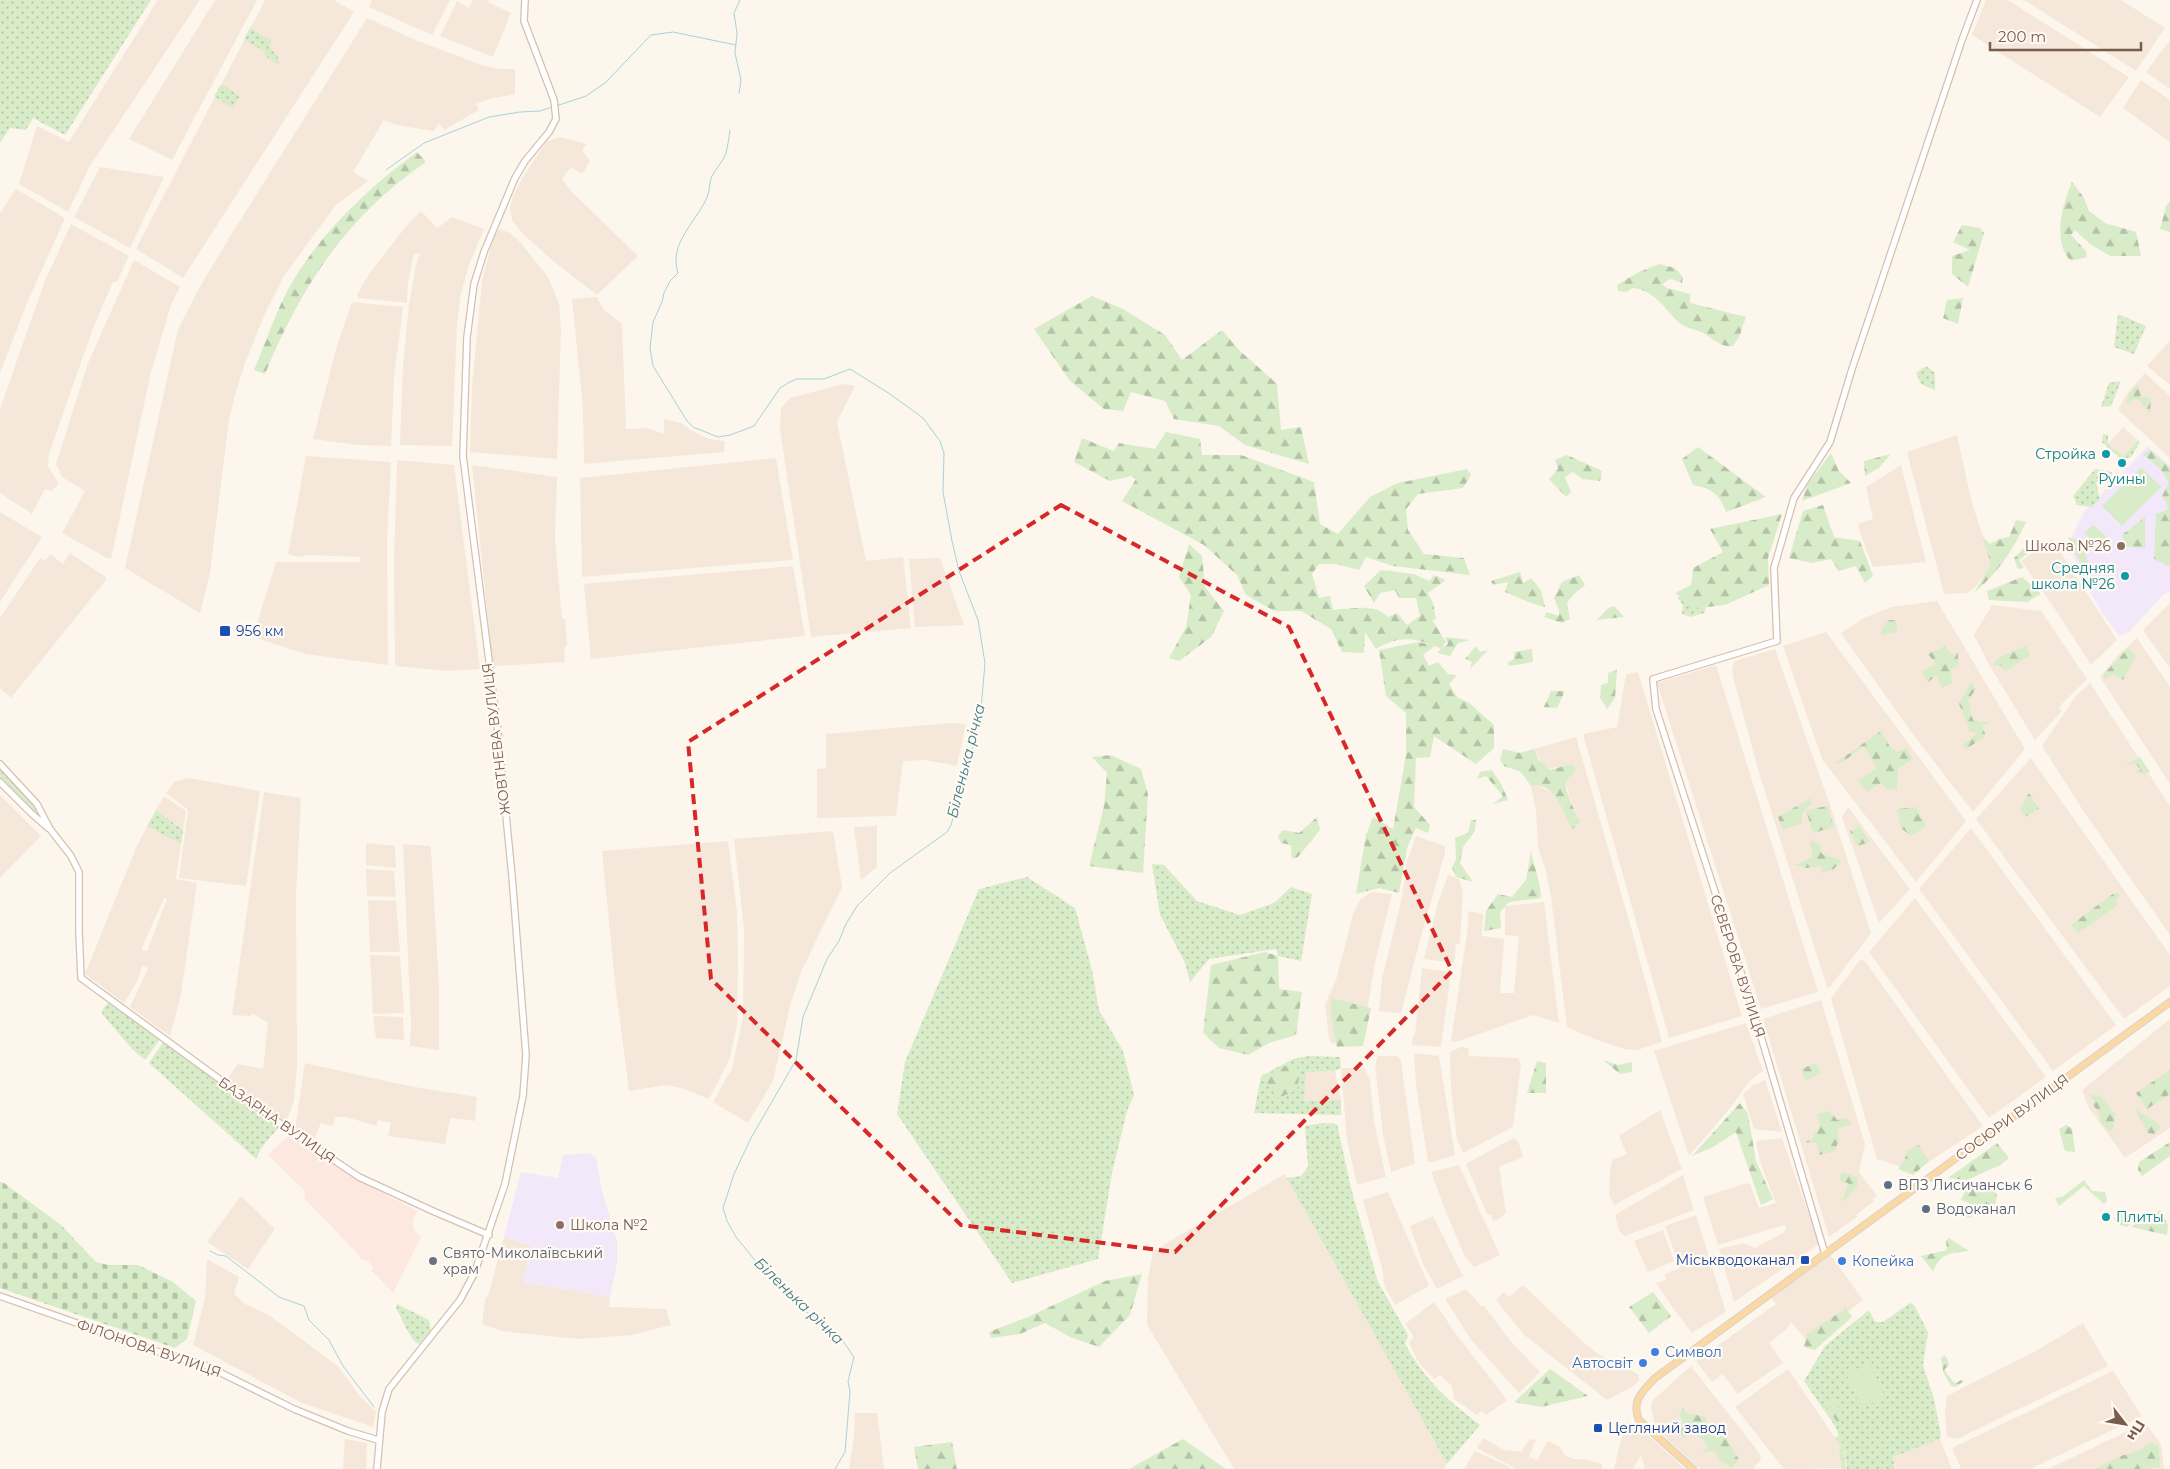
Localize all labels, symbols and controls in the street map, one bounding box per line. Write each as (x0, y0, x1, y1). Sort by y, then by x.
scale bar (1990, 20, 2141, 52)
text: 200 m (1998, 27, 2046, 46)
place label: Стройка (2035, 445, 2096, 463)
marker: Стройка (2100, 448, 2112, 460)
marker: Руины (2116, 457, 2128, 469)
place label: Руины (2098, 470, 2146, 488)
place label: Школа №26 (2025, 537, 2111, 555)
marker: Школа №26 (2115, 540, 2127, 552)
place label: Средняя школа №26 (2031, 559, 2115, 593)
marker: Средняя школа №26 (2119, 570, 2131, 582)
place label: 956 км (236, 622, 284, 640)
marker: 956 км (218, 624, 232, 638)
street label: ЖОВТНЕВА ВУЛИЦЯ (478, 662, 514, 816)
water label: Біленька річка (942, 702, 989, 820)
street label: СЄВЕРОВА ВУЛИЦЯ (1706, 892, 1770, 1040)
street label: СОСЮРИ ВУЛИЦЯ (1952, 1070, 2072, 1164)
street label: БАЗАРНА ВУЛИЦЯ (215, 1073, 339, 1167)
place label: ВПЗ Лисичанськ 6 (1898, 1176, 2033, 1194)
marker: ВПЗ Лисичанськ 6 (1882, 1179, 1894, 1191)
place label: Водоканал (1936, 1200, 2016, 1218)
marker: Водоканал (1920, 1203, 1932, 1215)
place label: Плиты (2116, 1208, 2164, 1226)
marker: Плиты (2100, 1211, 2112, 1223)
place label: Школа №2 (570, 1216, 648, 1234)
marker: Школа №2 (554, 1219, 566, 1231)
place label: Свято-Миколаївський храм (443, 1244, 603, 1278)
place label: Міськводоканал (1676, 1251, 1795, 1269)
place label: Копейка (1852, 1252, 1914, 1270)
water label: Біленька річка (751, 1253, 848, 1348)
marker: Міськводоканал (1799, 1254, 1811, 1266)
marker: Свято-Миколаївський храм (427, 1255, 439, 1267)
marker: Копейка (1836, 1255, 1848, 1267)
street label: ФІЛОНОВА ВУЛИЦЯ (74, 1315, 224, 1381)
place label: Символ (1665, 1343, 1722, 1361)
marker: Символ (1649, 1346, 1661, 1358)
place label: Автосвіт (1572, 1354, 1633, 1372)
marker: Автосвіт (1637, 1357, 1649, 1369)
north arrow (2100, 1399, 2150, 1449)
text: Пн (2123, 1417, 2149, 1444)
place label: Цегляний завод (1608, 1419, 1726, 1437)
marker: Цегляний завод (1592, 1422, 1604, 1434)

